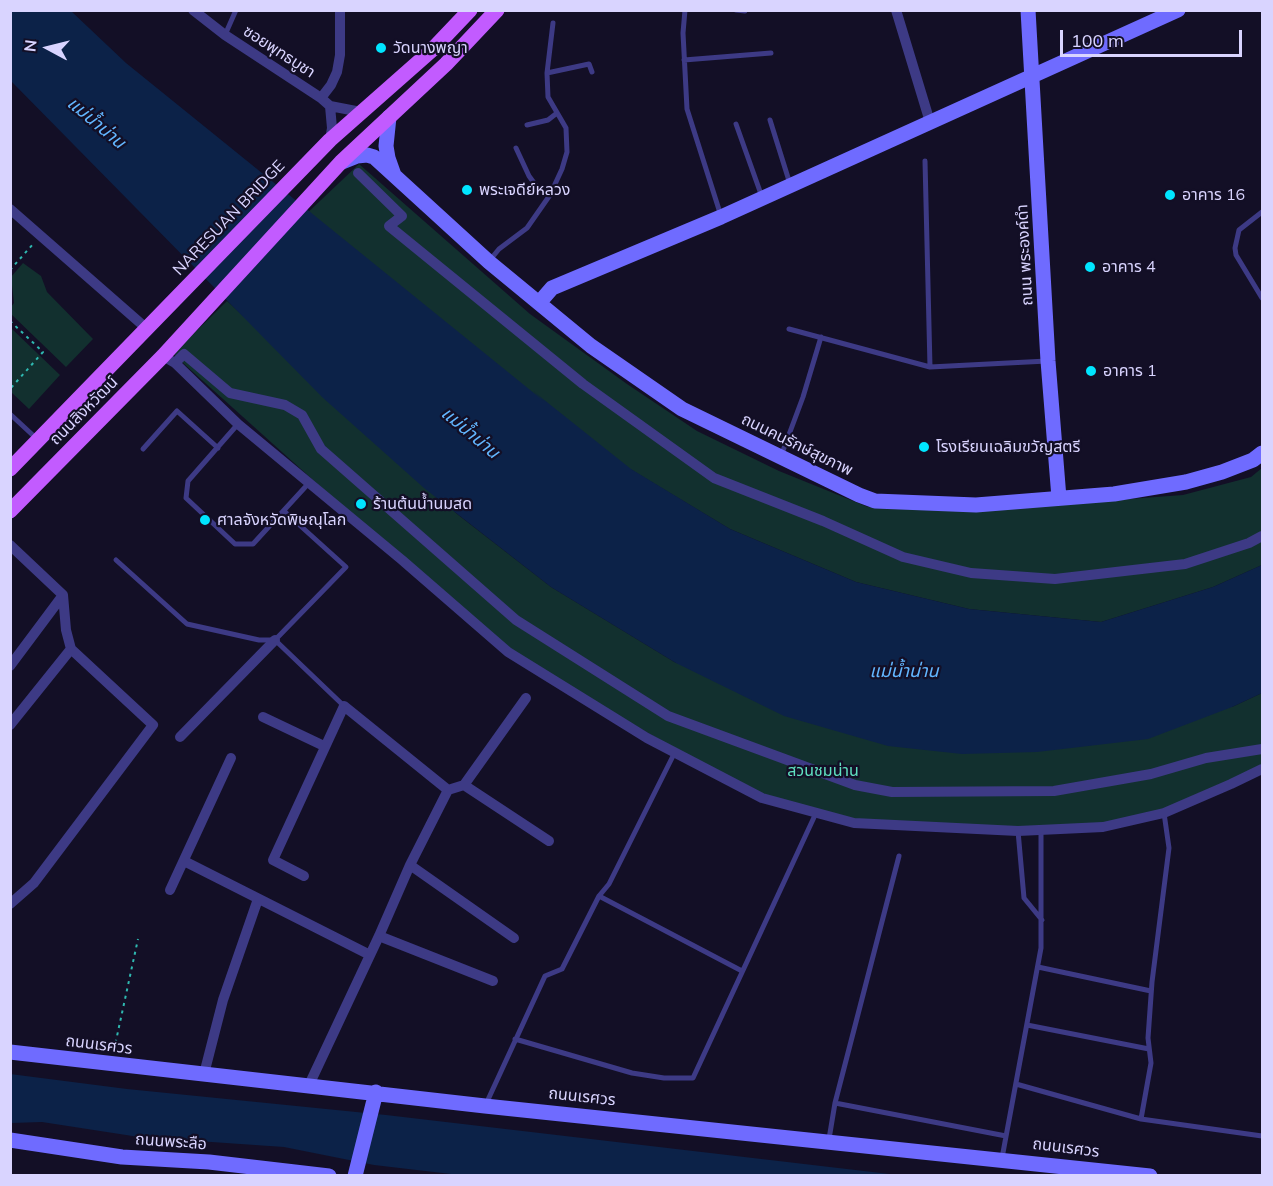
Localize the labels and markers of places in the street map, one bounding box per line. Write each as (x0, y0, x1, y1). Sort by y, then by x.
place label: วัดนางพญา (393, 38, 468, 58)
marker: วัดนางพญา (374, 41, 388, 55)
place label: พระเจดีย์หลวง (479, 180, 570, 200)
marker: พระเจดีย์หลวง (460, 183, 474, 197)
place label: อาคาร 16 (1182, 185, 1245, 205)
marker: อาคาร 16 (1163, 188, 1177, 202)
place label: อาคาร 4 (1102, 257, 1156, 277)
marker: อาคาร 4 (1083, 260, 1097, 274)
place label: อาคาร 1 (1103, 361, 1157, 381)
marker: อาคาร 1 (1084, 364, 1098, 378)
place label: โรงเรียนเฉลิมขวัญสตรี (936, 437, 1080, 457)
marker: โรงเรียนเฉลิมขวัญสตรี (917, 440, 931, 454)
place label: ร้านต้นน้ำนมสด (373, 494, 472, 514)
marker: ร้านต้นน้ำนมสด (354, 497, 368, 511)
place label: ศาลจังหวัดพิษณุโลก (217, 510, 346, 530)
marker: ศาลจังหวัดพิษณุโลก (198, 513, 212, 527)

